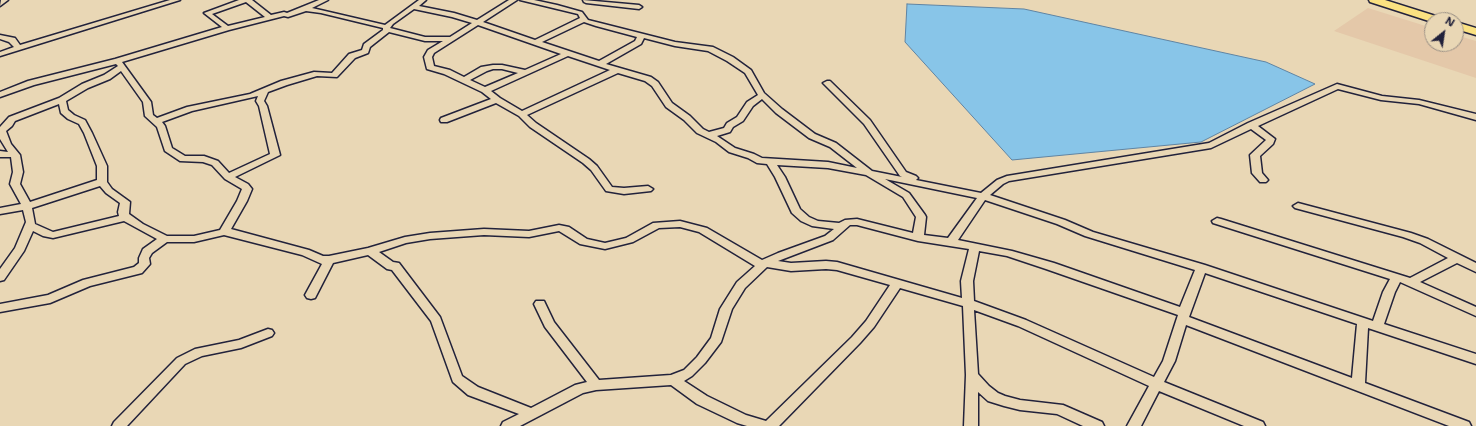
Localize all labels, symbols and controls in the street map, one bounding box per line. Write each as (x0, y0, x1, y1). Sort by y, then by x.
north arrow (1424, 12, 1464, 52)
text: N (1442, 13, 1457, 31)

